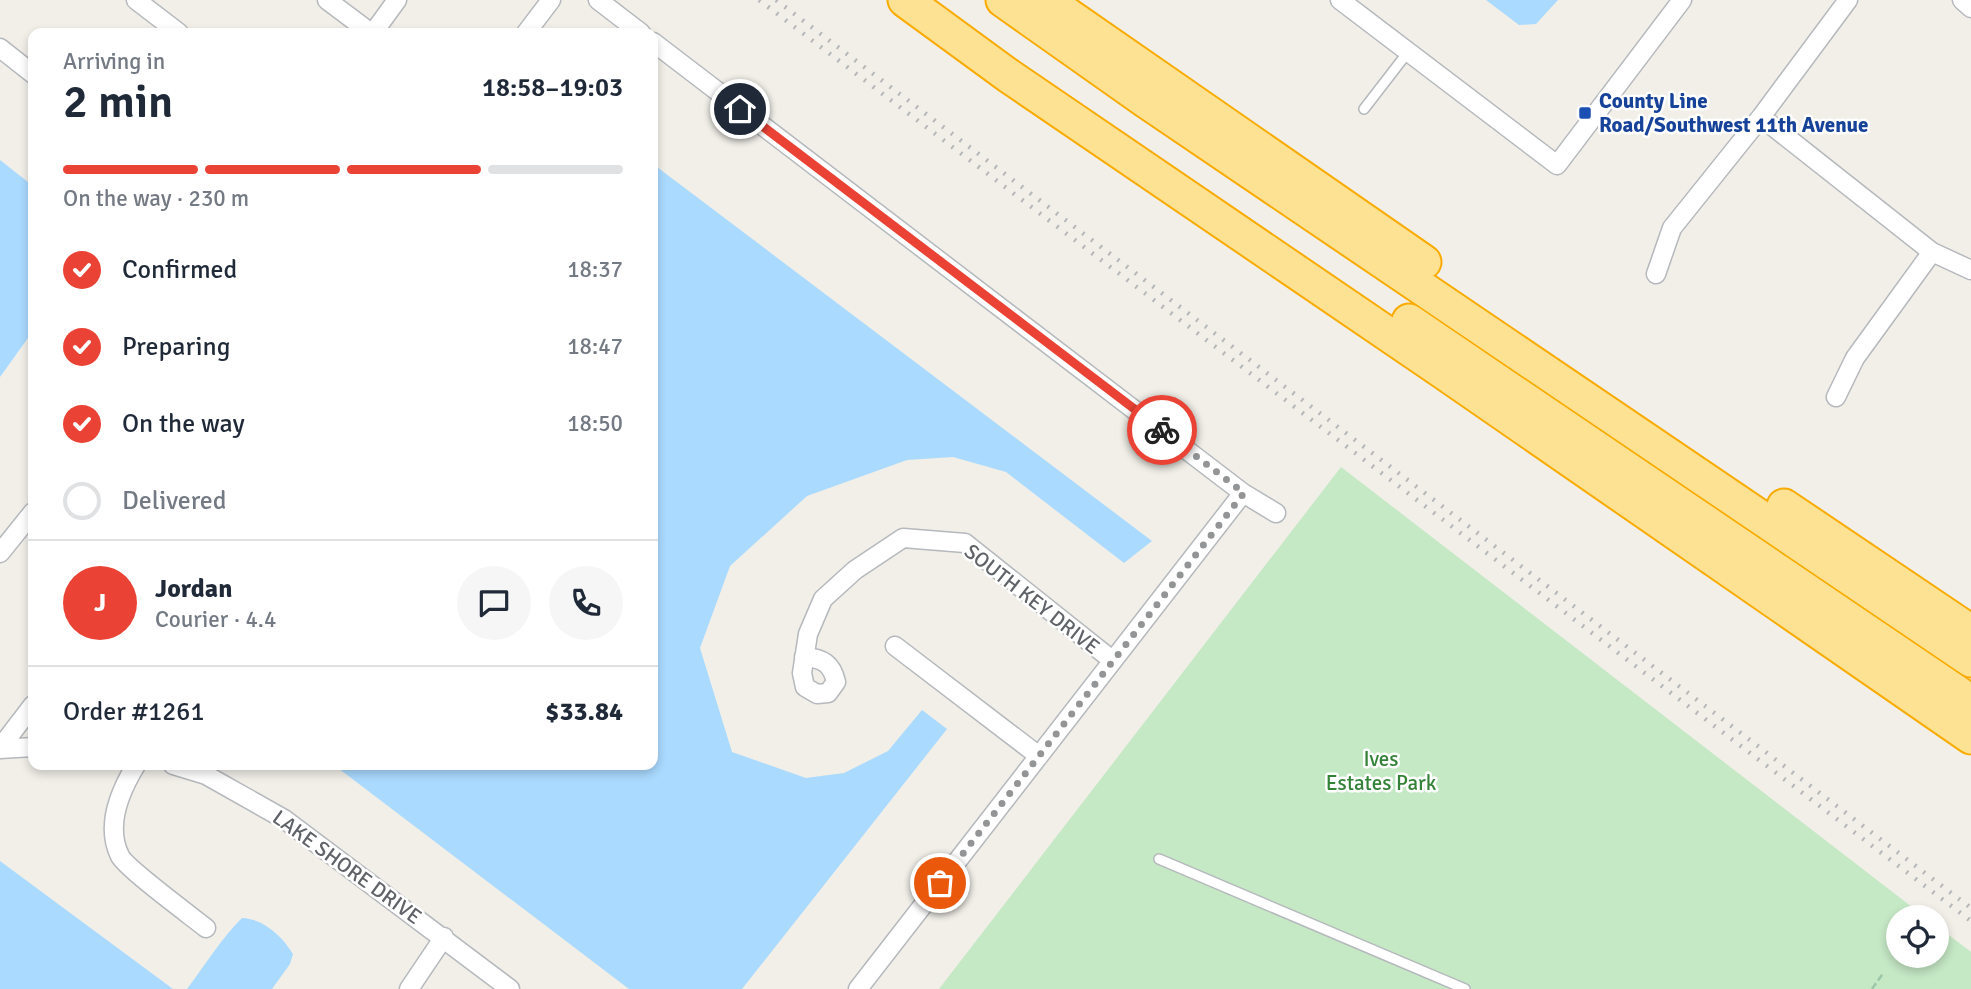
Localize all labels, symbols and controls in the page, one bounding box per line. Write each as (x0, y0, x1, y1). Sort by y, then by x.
text: Arriving in (63, 47, 165, 76)
text: 18:58–19:03 (482, 72, 623, 104)
text: 2 min (63, 74, 173, 130)
pin (710, 79, 770, 139)
place label: County Line Road/Southwest 11th Avenue (1599, 88, 1869, 138)
icon: home (721, 90, 759, 128)
marker: County Line Road/Southwest 11th Avenue (1577, 105, 1593, 121)
text: On the way · 230 m (63, 184, 249, 213)
icon: check (63, 251, 101, 289)
text: Confirmed (122, 254, 237, 286)
text: 18:37 (567, 255, 623, 284)
icon: check (63, 328, 101, 366)
text: Preparing (122, 331, 230, 363)
text: 18:47 (567, 332, 623, 361)
courier (1127, 395, 1197, 465)
icon: check (63, 405, 101, 443)
text: On the way (122, 408, 245, 440)
text: 18:50 (567, 409, 623, 438)
icon: bike (1143, 411, 1181, 449)
text: Delivered (122, 485, 227, 517)
street label: SOUTH KEY DRIVE (959, 538, 1105, 660)
button: chat (457, 566, 531, 640)
button: phone (549, 566, 623, 640)
text: Jordan (155, 573, 232, 605)
text: J (94, 587, 106, 619)
text: Courier · 4.4 (155, 605, 276, 634)
text: Order #1261 (63, 696, 204, 728)
text: $33.84 (545, 696, 623, 728)
park label: Ives Estates Park (1326, 746, 1437, 796)
street label: LAKE SHORE DRIVE (267, 804, 427, 930)
pin (910, 853, 970, 913)
icon: bag (921, 864, 959, 902)
map controls (1886, 905, 1949, 968)
button: locate (1886, 905, 1949, 968)

